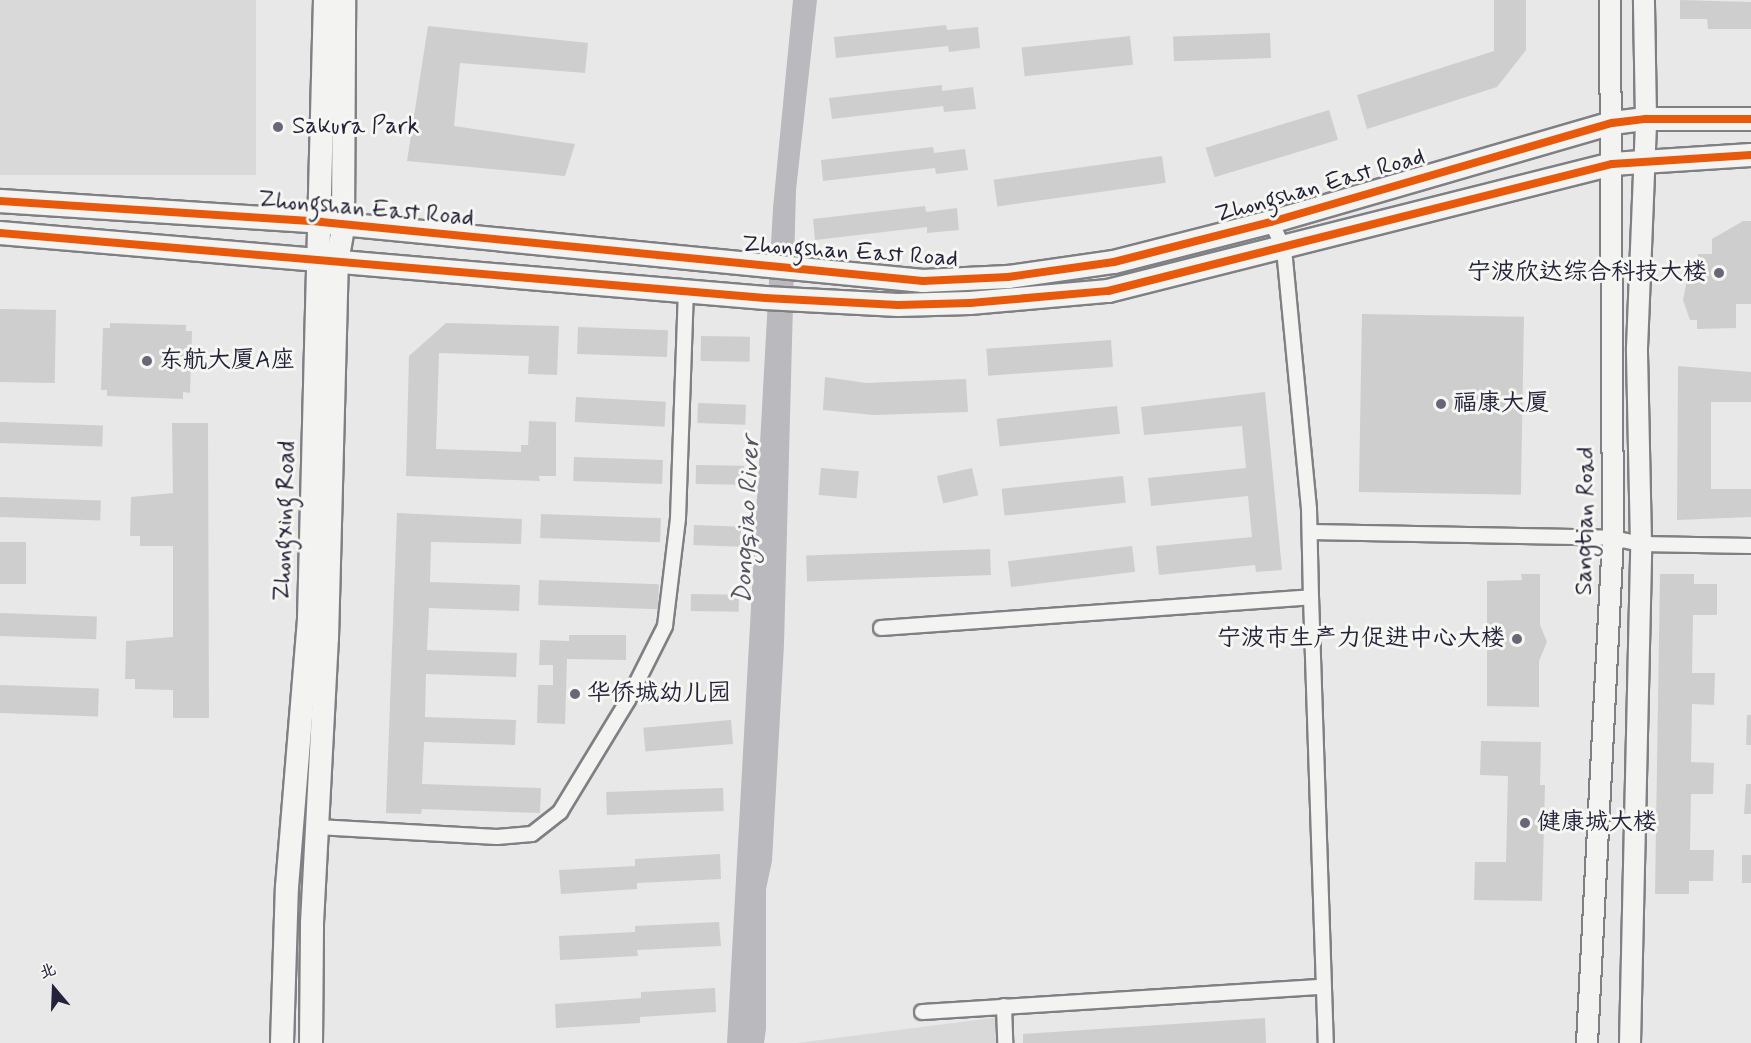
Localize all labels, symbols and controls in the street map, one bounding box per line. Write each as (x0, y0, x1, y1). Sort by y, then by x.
place label: Sakura Park (292, 113, 419, 141)
marker: Sakura Park (269, 118, 287, 136)
street label: Zhongshan East Road (1215, 143, 1425, 229)
street label: Zhongshan East Road (260, 185, 472, 233)
street label: Zhongshan East Road (744, 230, 956, 274)
place label: 宁波欣达综合科技大楼 (1467, 259, 1707, 287)
marker: 宁波欣达综合科技大楼 (1712, 266, 1726, 280)
place label: 东航大厦A座 (159, 347, 295, 375)
marker: 东航大厦A座 (140, 354, 154, 368)
place label: 福康大厦 (1453, 390, 1549, 418)
marker: 福康大厦 (1434, 397, 1448, 411)
water label: Dongqiao River (728, 435, 768, 605)
street label: Zhongxing Road (268, 441, 302, 601)
street label: Sangtian Road (1570, 448, 1602, 594)
place label: 宁波市生产力促进中心大楼 (1217, 625, 1505, 653)
marker: 宁波市生产力促进中心大楼 (1510, 632, 1524, 646)
place label: 华侨城幼儿园 (587, 680, 731, 708)
marker: 华侨城幼儿园 (568, 687, 582, 701)
place label: 健康城大楼 (1537, 809, 1657, 837)
marker: 健康城大楼 (1518, 816, 1532, 830)
north arrow (24, 959, 84, 1019)
text: 北 (37, 959, 59, 984)

